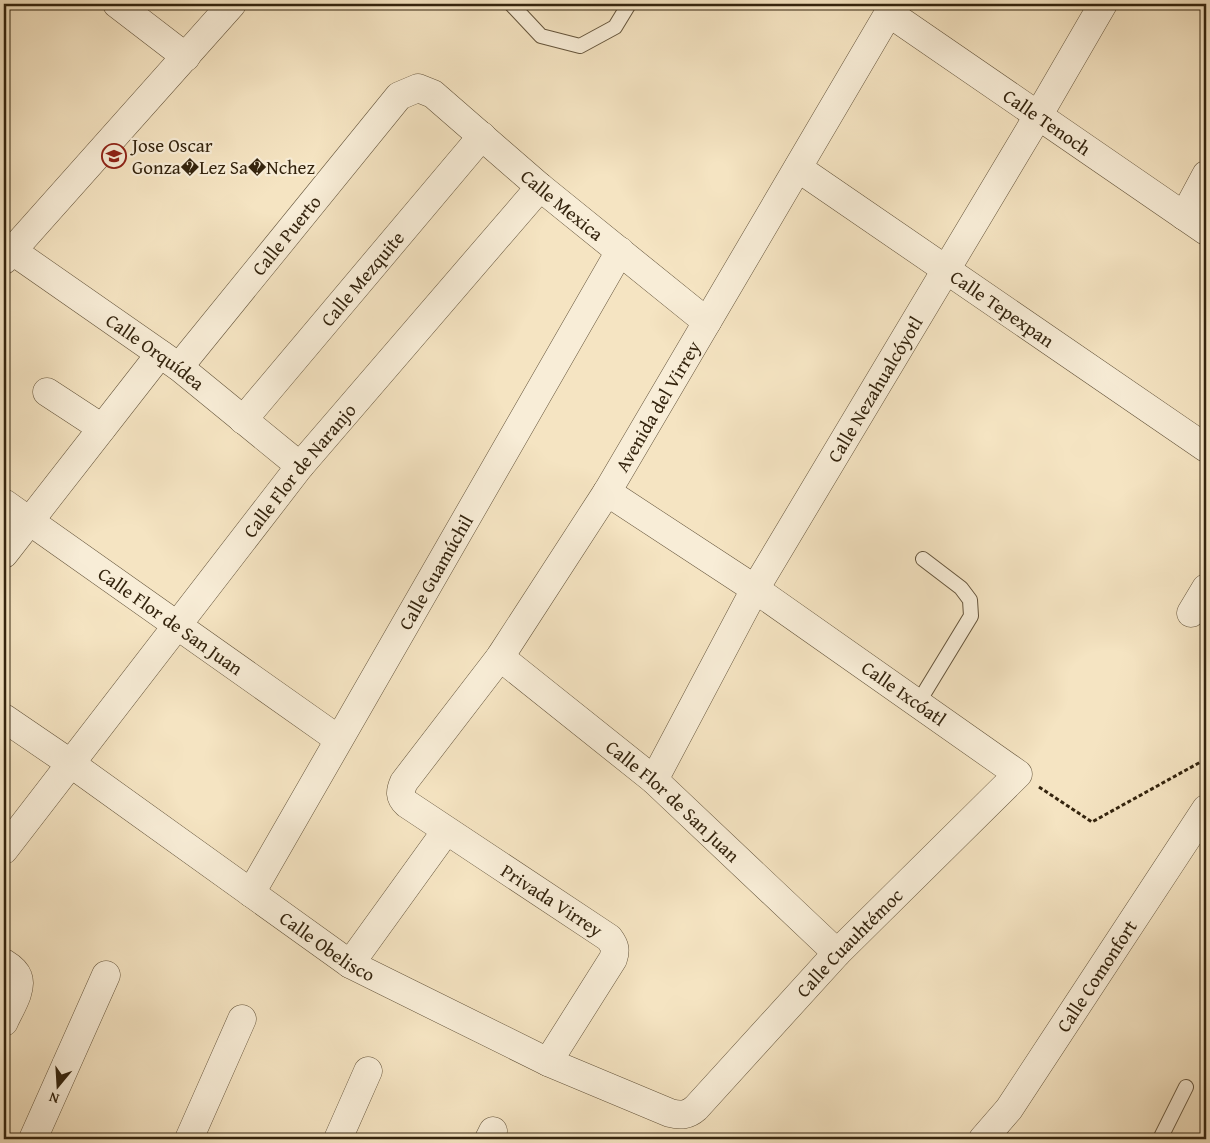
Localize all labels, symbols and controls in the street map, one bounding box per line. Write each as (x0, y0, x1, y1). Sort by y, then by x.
street label: Calle Tenoch (998, 82, 1097, 162)
place label: Jose Oscar Gonza�Lez Sa�Nchez (130, 131, 315, 181)
school or university icon: Jose Oscar Gonza�Lez Sa�Nchez (101, 143, 127, 169)
street label: Calle Mexica (515, 162, 610, 247)
street label: Calle Puerto (245, 189, 328, 281)
street label: Calle Mezquite (314, 225, 411, 332)
street label: Calle Tepexpan (945, 263, 1060, 354)
street label: Calle Orquídea (100, 306, 211, 397)
street label: Calle Nezahualcóyotl (820, 311, 929, 468)
street label: Avenida del Virrey (608, 335, 707, 477)
street label: Calle Flor de Naranjo (236, 397, 362, 543)
street label: Calle Guamúchil (391, 509, 480, 635)
street label: Calle Flor de San Juan (92, 560, 249, 682)
street label: Calle Ixcóatl (856, 653, 952, 733)
street label: Calle Flor de San Juan (600, 733, 747, 869)
street label: Privada Virrey (496, 857, 609, 944)
street label: Calle Cuauhtémoc (789, 882, 909, 1004)
street label: Calle Obelisco (274, 904, 380, 988)
street label: Calle Comonfort (1049, 914, 1144, 1038)
north arrow (32, 1060, 82, 1110)
text: N (46, 1087, 62, 1109)

